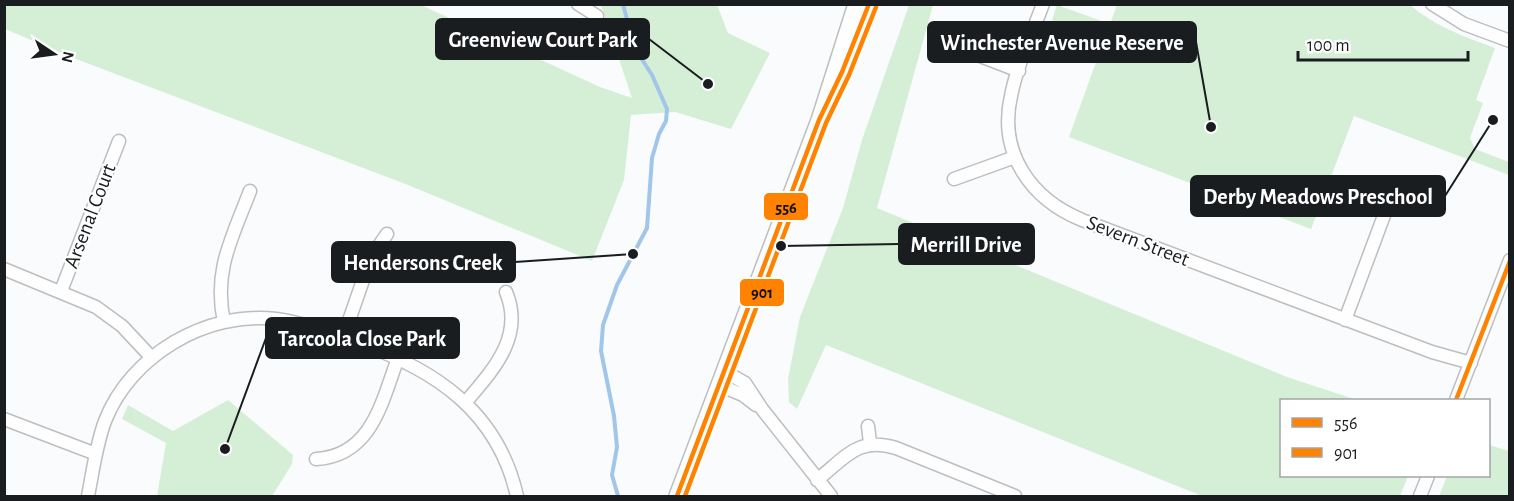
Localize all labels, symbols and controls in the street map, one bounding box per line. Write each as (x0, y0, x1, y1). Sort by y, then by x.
callout: Greenview Court Park (436, 19, 649, 59)
callout: Winchester Avenue Reserve (928, 22, 1196, 62)
north arrow (24, 24, 84, 84)
scale bar (1298, 24, 1468, 62)
text: Greenview Court Park (448, 29, 638, 51)
text: Winchester Avenue Reserve (940, 32, 1184, 54)
text: 100 m (1307, 37, 1350, 55)
text: N (59, 50, 77, 64)
street label: Arsenal Court (60, 161, 120, 271)
callout: Derby Meadows Preschool (1191, 176, 1445, 216)
text: Derby Meadows Preschool (1203, 186, 1433, 209)
line badge: 556 (763, 192, 809, 221)
text: 556 (775, 200, 797, 216)
street label: Severn Street (1084, 212, 1192, 270)
callout: Merrill Drive (899, 224, 1034, 264)
text: Merrill Drive (910, 234, 1022, 256)
callout: Hendersons Creek (332, 242, 515, 282)
text: Hendersons Creek (343, 252, 503, 274)
line badge: 901 (739, 278, 785, 307)
text: 901 (751, 285, 773, 301)
callout: Tarcoola Close Park (266, 318, 459, 358)
text: Tarcoola Close Park (278, 328, 446, 350)
legend (1280, 399, 1490, 477)
text: 556 (1334, 415, 1358, 433)
text: 901 (1334, 445, 1358, 463)

